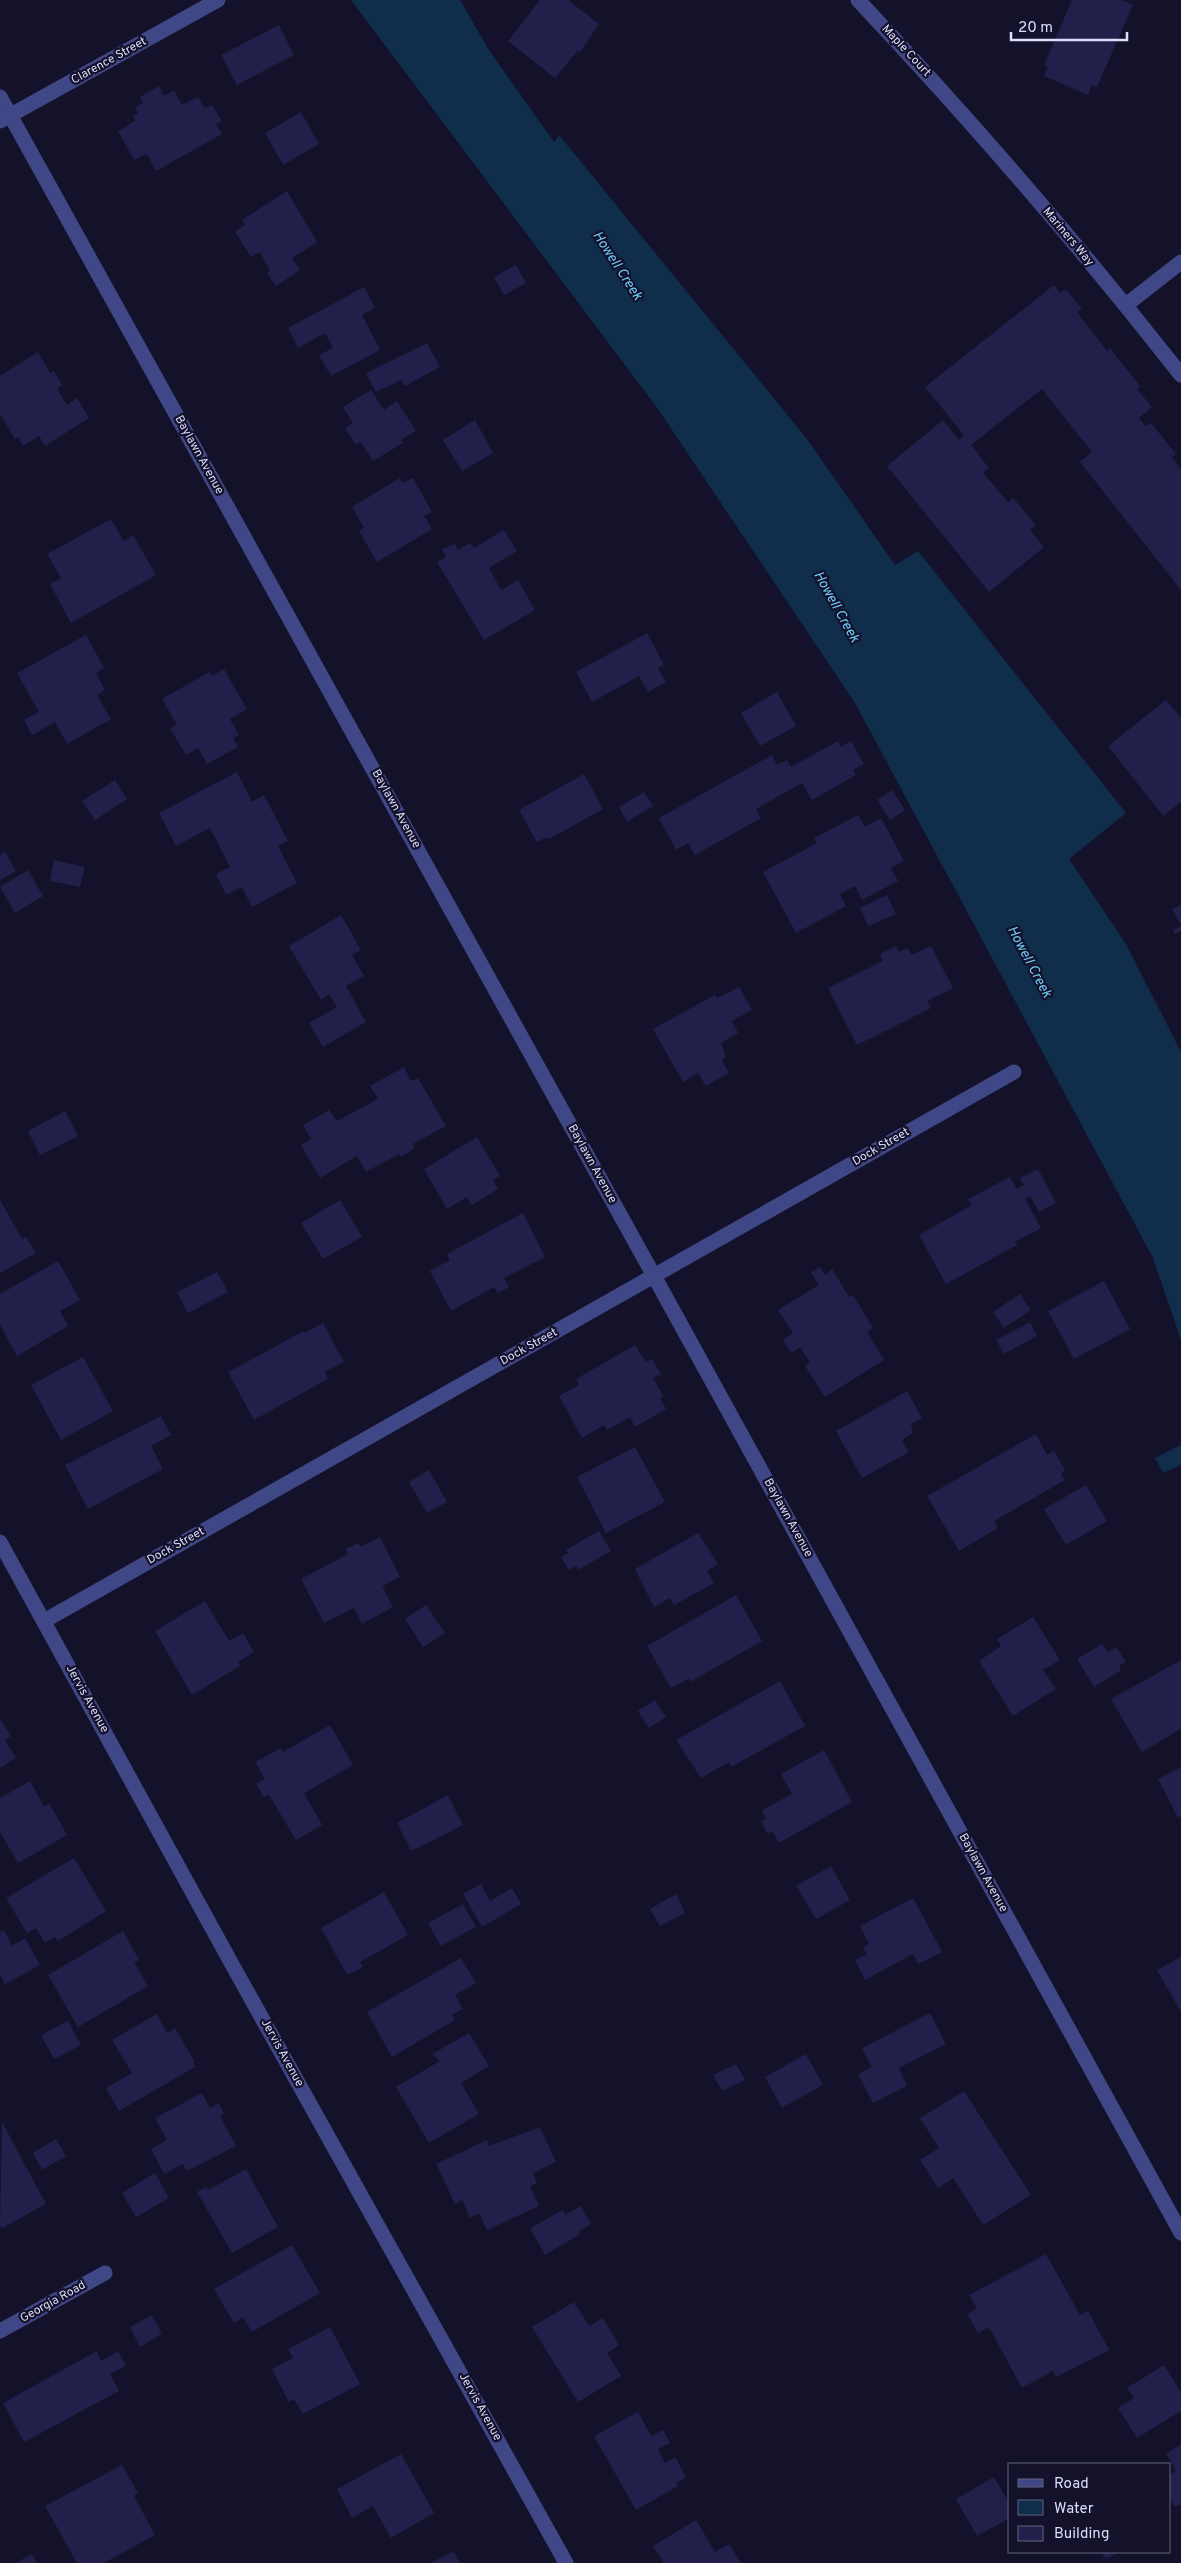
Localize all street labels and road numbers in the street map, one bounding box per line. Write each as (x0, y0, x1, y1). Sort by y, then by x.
street label: Maple Court (878, 22, 934, 80)
street label: Clarence Street (69, 34, 149, 88)
street label: Mariners Way (1039, 204, 1097, 270)
street label: Baylawn Avenue (171, 413, 227, 497)
street label: Baylawn Avenue (368, 767, 424, 851)
street label: Baylawn Avenue (564, 1122, 620, 1206)
street label: Dock Street (850, 1124, 912, 1170)
street label: Dock Street (497, 1325, 561, 1369)
street label: Baylawn Avenue (760, 1476, 816, 1560)
street label: Dock Street (144, 1524, 208, 1568)
street label: Jervis Avenue (62, 1662, 112, 1736)
street label: Baylawn Avenue (955, 1831, 1011, 1915)
street label: Jervis Avenue (257, 2016, 307, 2090)
street label: Georgia Road (17, 2277, 89, 2327)
street label: Jervis Avenue (455, 2370, 505, 2444)

